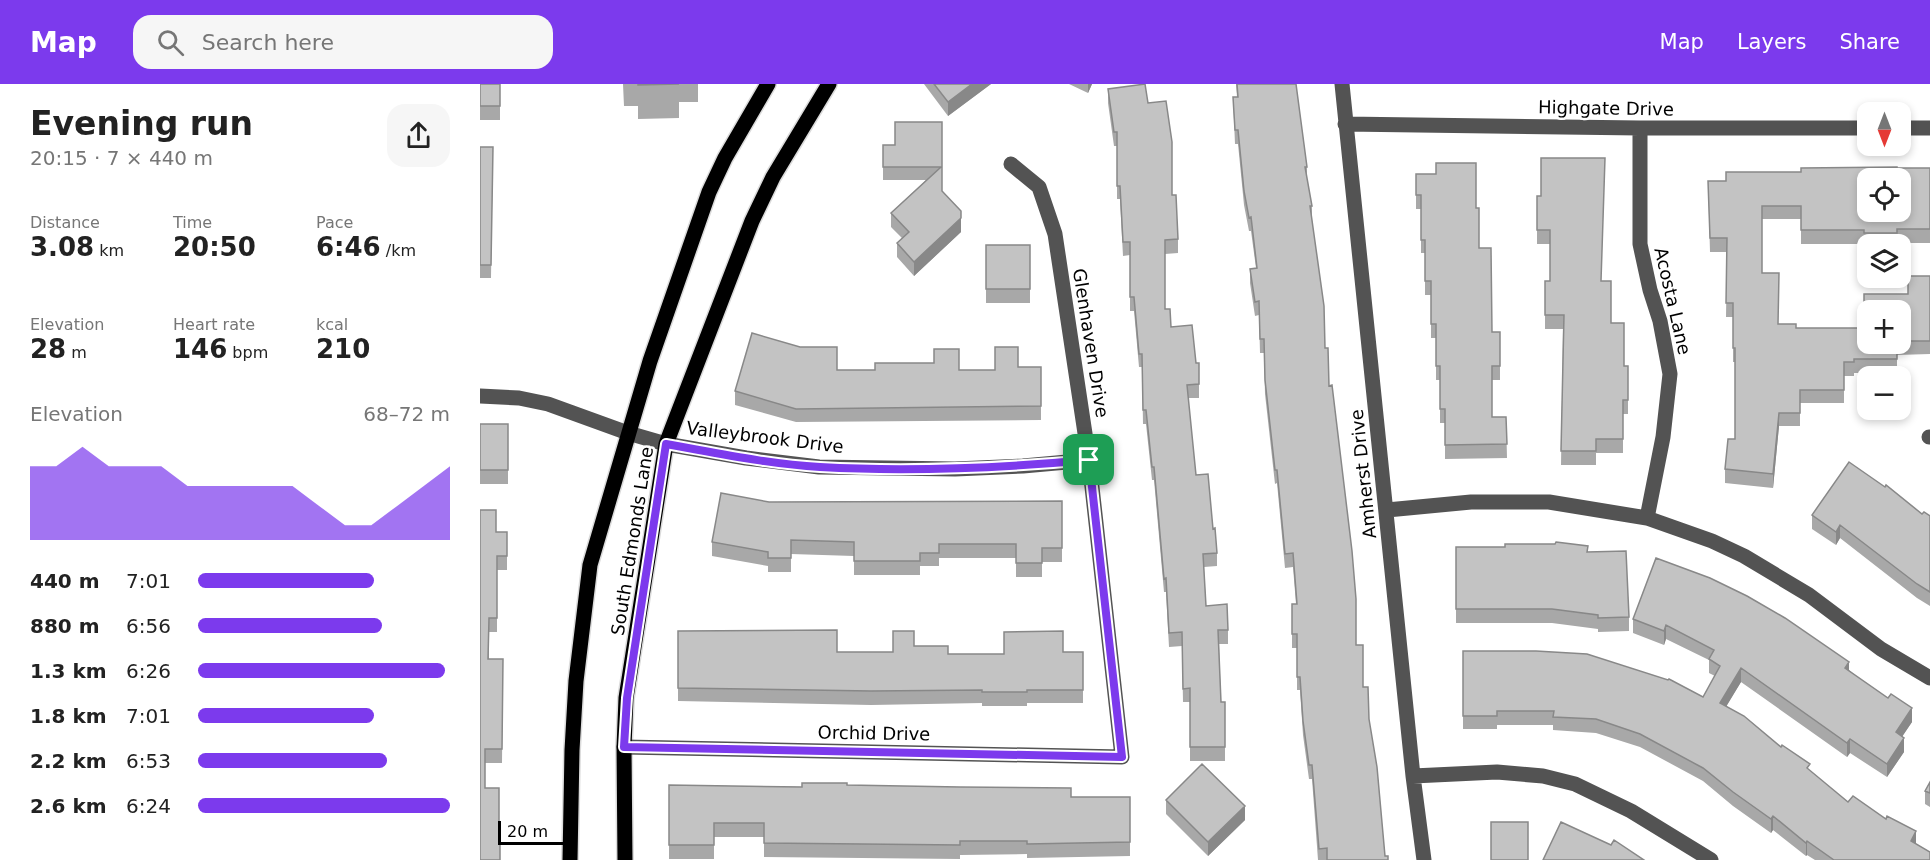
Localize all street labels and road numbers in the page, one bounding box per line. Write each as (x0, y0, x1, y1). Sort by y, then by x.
street label: Highgate Drive (1538, 96, 1674, 120)
street label: Acosta Lane (1650, 245, 1696, 357)
street label: Glenhaven Drive (1069, 267, 1113, 419)
street label: Amherst Drive (1346, 408, 1380, 540)
street label: Valleybrook Drive (685, 417, 845, 457)
street label: South Edmonds Lane (607, 445, 657, 637)
street label: Orchid Drive (818, 722, 930, 744)

